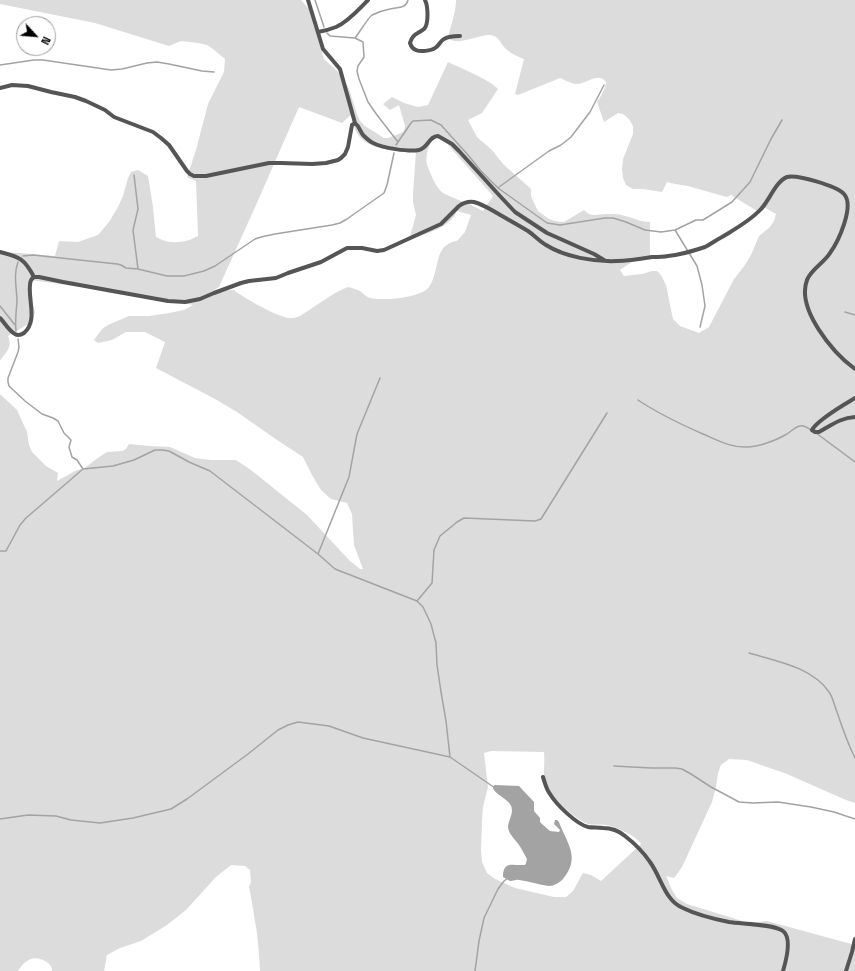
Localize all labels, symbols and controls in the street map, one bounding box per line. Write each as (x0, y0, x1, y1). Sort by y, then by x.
north arrow (16, 16, 56, 56)
text: N (38, 34, 54, 47)

